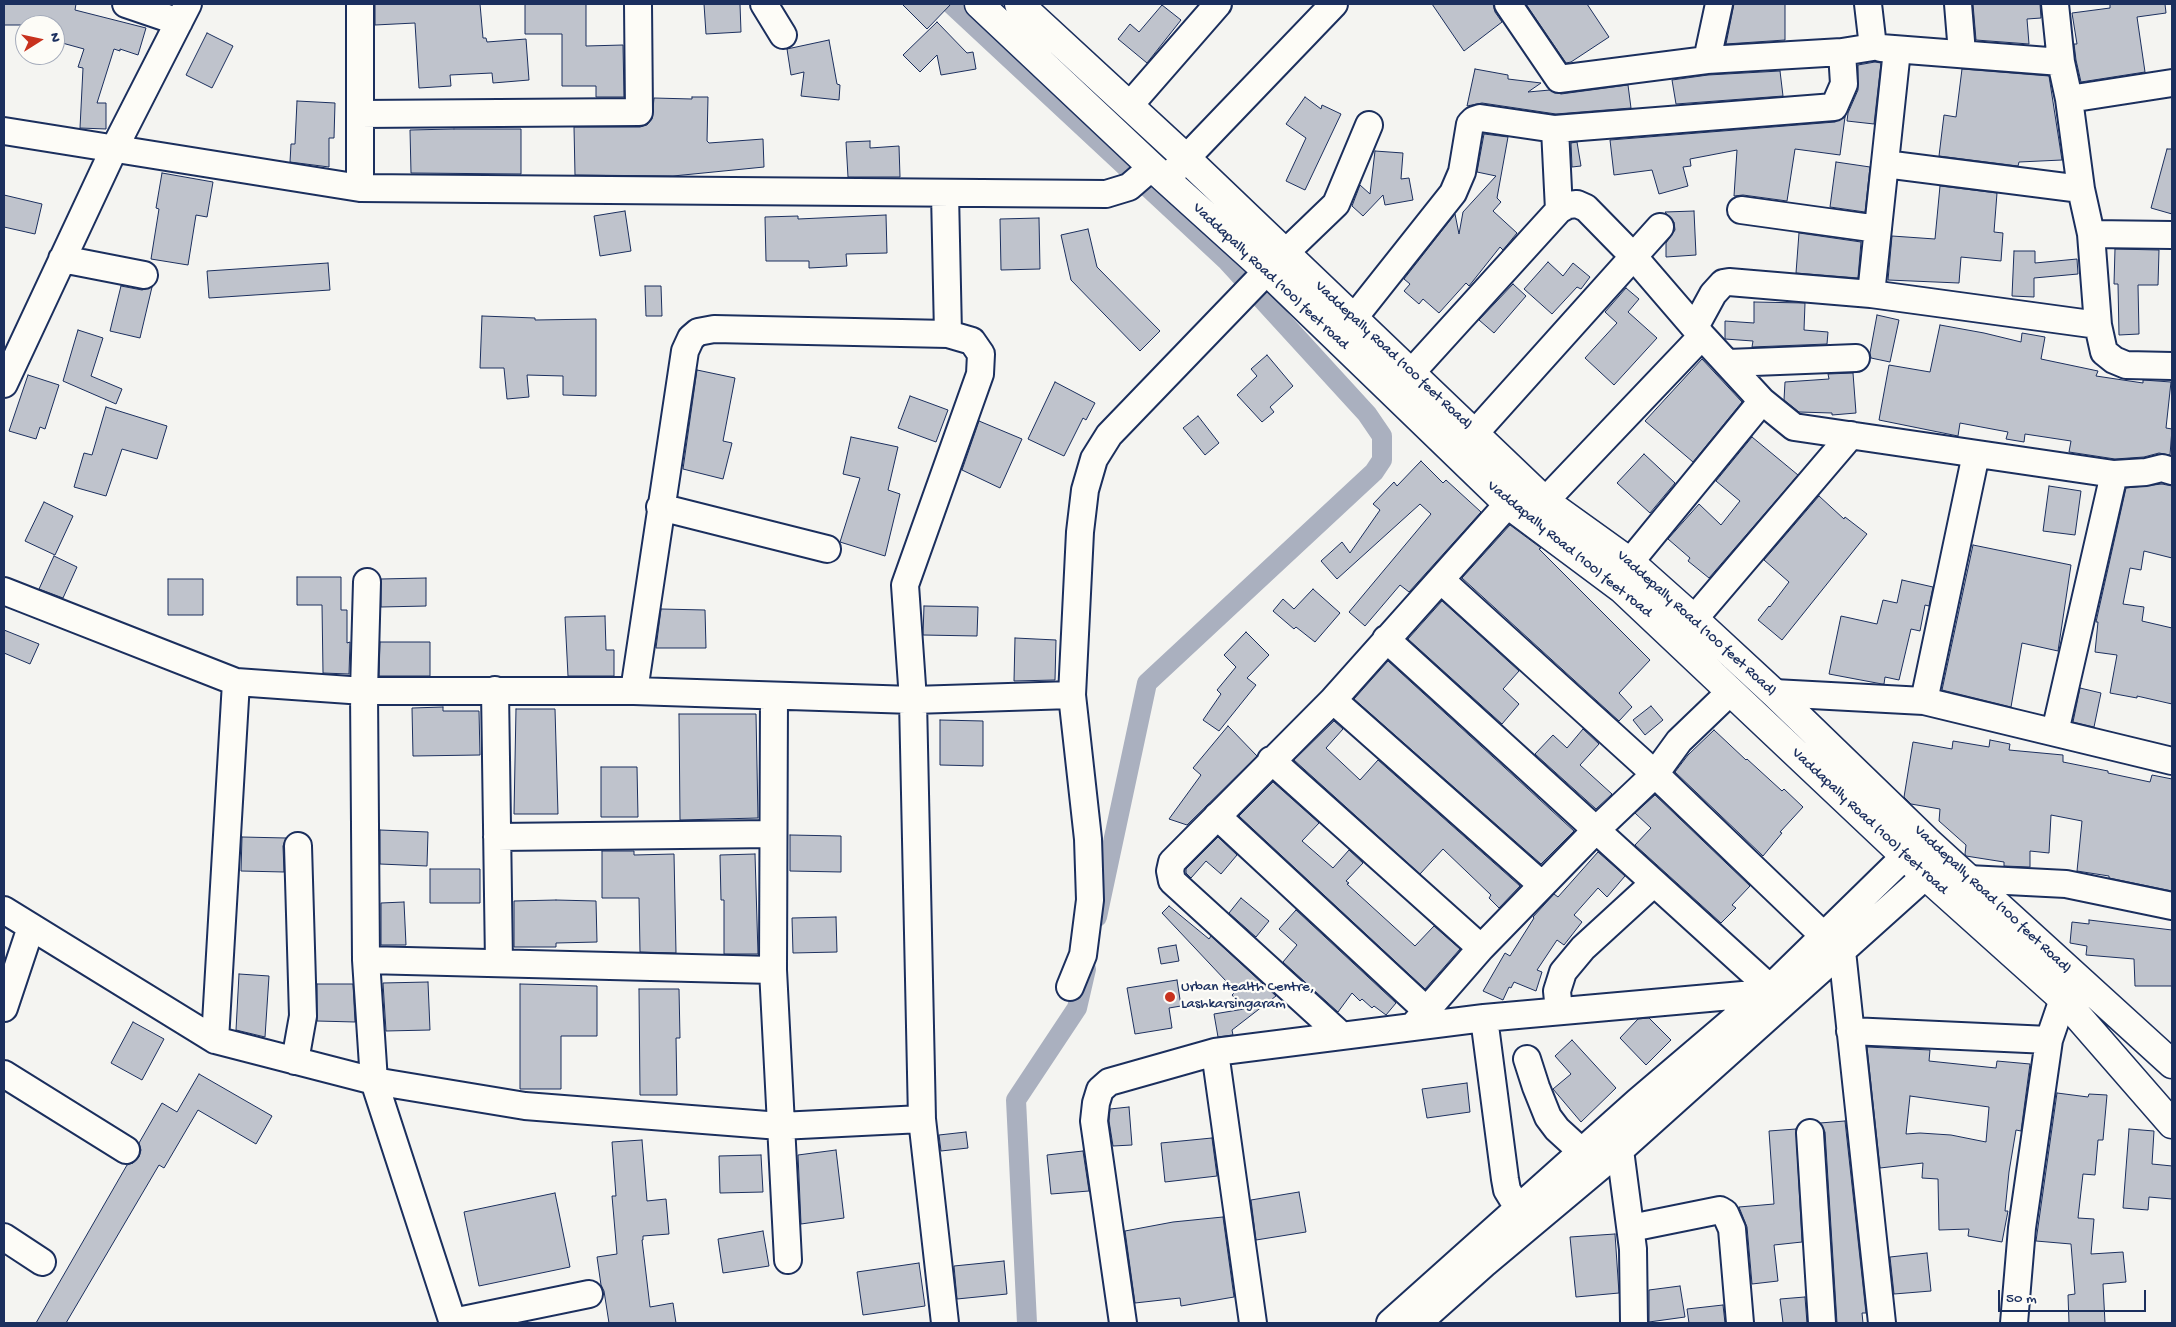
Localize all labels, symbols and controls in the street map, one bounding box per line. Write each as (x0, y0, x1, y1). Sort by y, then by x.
north arrow (15, 15, 65, 65)
text: N (45, 31, 63, 43)
street label: Vaddapally Road (100) feet road (1188, 200, 1352, 354)
street label: Vaddepally Road (100 feet Road) (1310, 278, 1476, 434)
street label: Vaddapally Road (100) feet road (1483, 478, 1655, 622)
street label: Vaddepally Road (100 feet Road) (1612, 547, 1780, 701)
street label: Vaddapally Road (100) feet road (1787, 745, 1951, 899)
street label: Vaddepally Road (100 feet Road) (1909, 822, 2075, 978)
place label: Urban Health Centre, Lashkarsingaram (1181, 979, 1314, 1014)
marker: Urban Health Centre, Lashkarsingaram (1163, 990, 1177, 1004)
scale bar (2001, 1280, 2148, 1312)
text: 50 m (2006, 1290, 2037, 1308)

